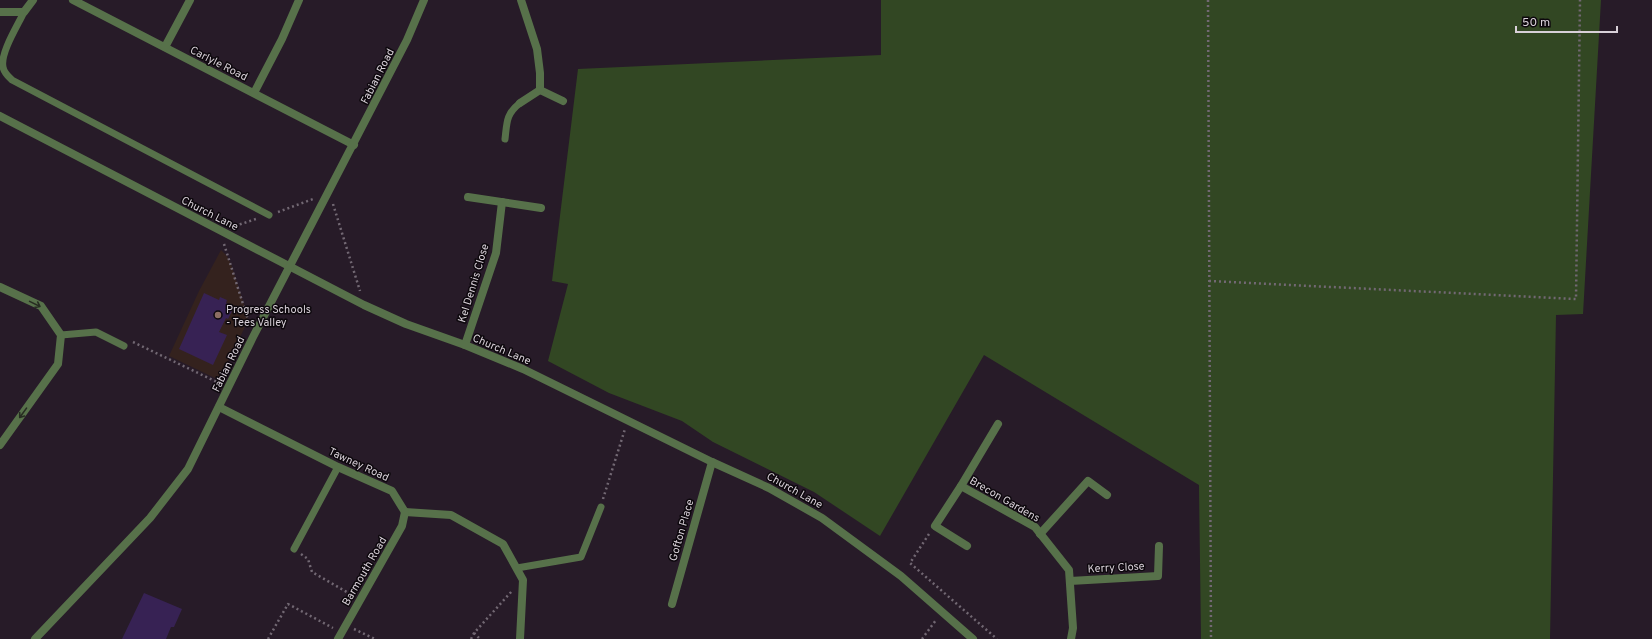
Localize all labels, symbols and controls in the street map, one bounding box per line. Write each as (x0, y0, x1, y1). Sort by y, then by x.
scale bar (1516, 8, 1617, 34)
text: 50 m (1522, 15, 1550, 31)
street label: Carlyle Road (187, 43, 250, 84)
street label: Fabian Road (358, 46, 398, 106)
street label: Church Lane (179, 194, 241, 234)
street label: Kel Dennis Close (455, 242, 493, 324)
one-way arrow (29, 301, 41, 308)
place label: Progress Schools - Tees Valley (226, 303, 311, 330)
marker: Progress Schools - Tees Valley (213, 310, 223, 320)
street label: Church Lane (470, 331, 533, 369)
street label: Fabian Road (209, 334, 248, 395)
one-way arrow (19, 407, 27, 418)
street label: Tawney Road (326, 445, 391, 485)
street label: Church Lane (764, 470, 825, 512)
street label: Brecon Gardens (967, 474, 1042, 526)
street label: Gofton Place (666, 498, 697, 563)
street label: Barmouth Road (339, 534, 390, 609)
street label: Kerry Close (1087, 560, 1145, 576)

